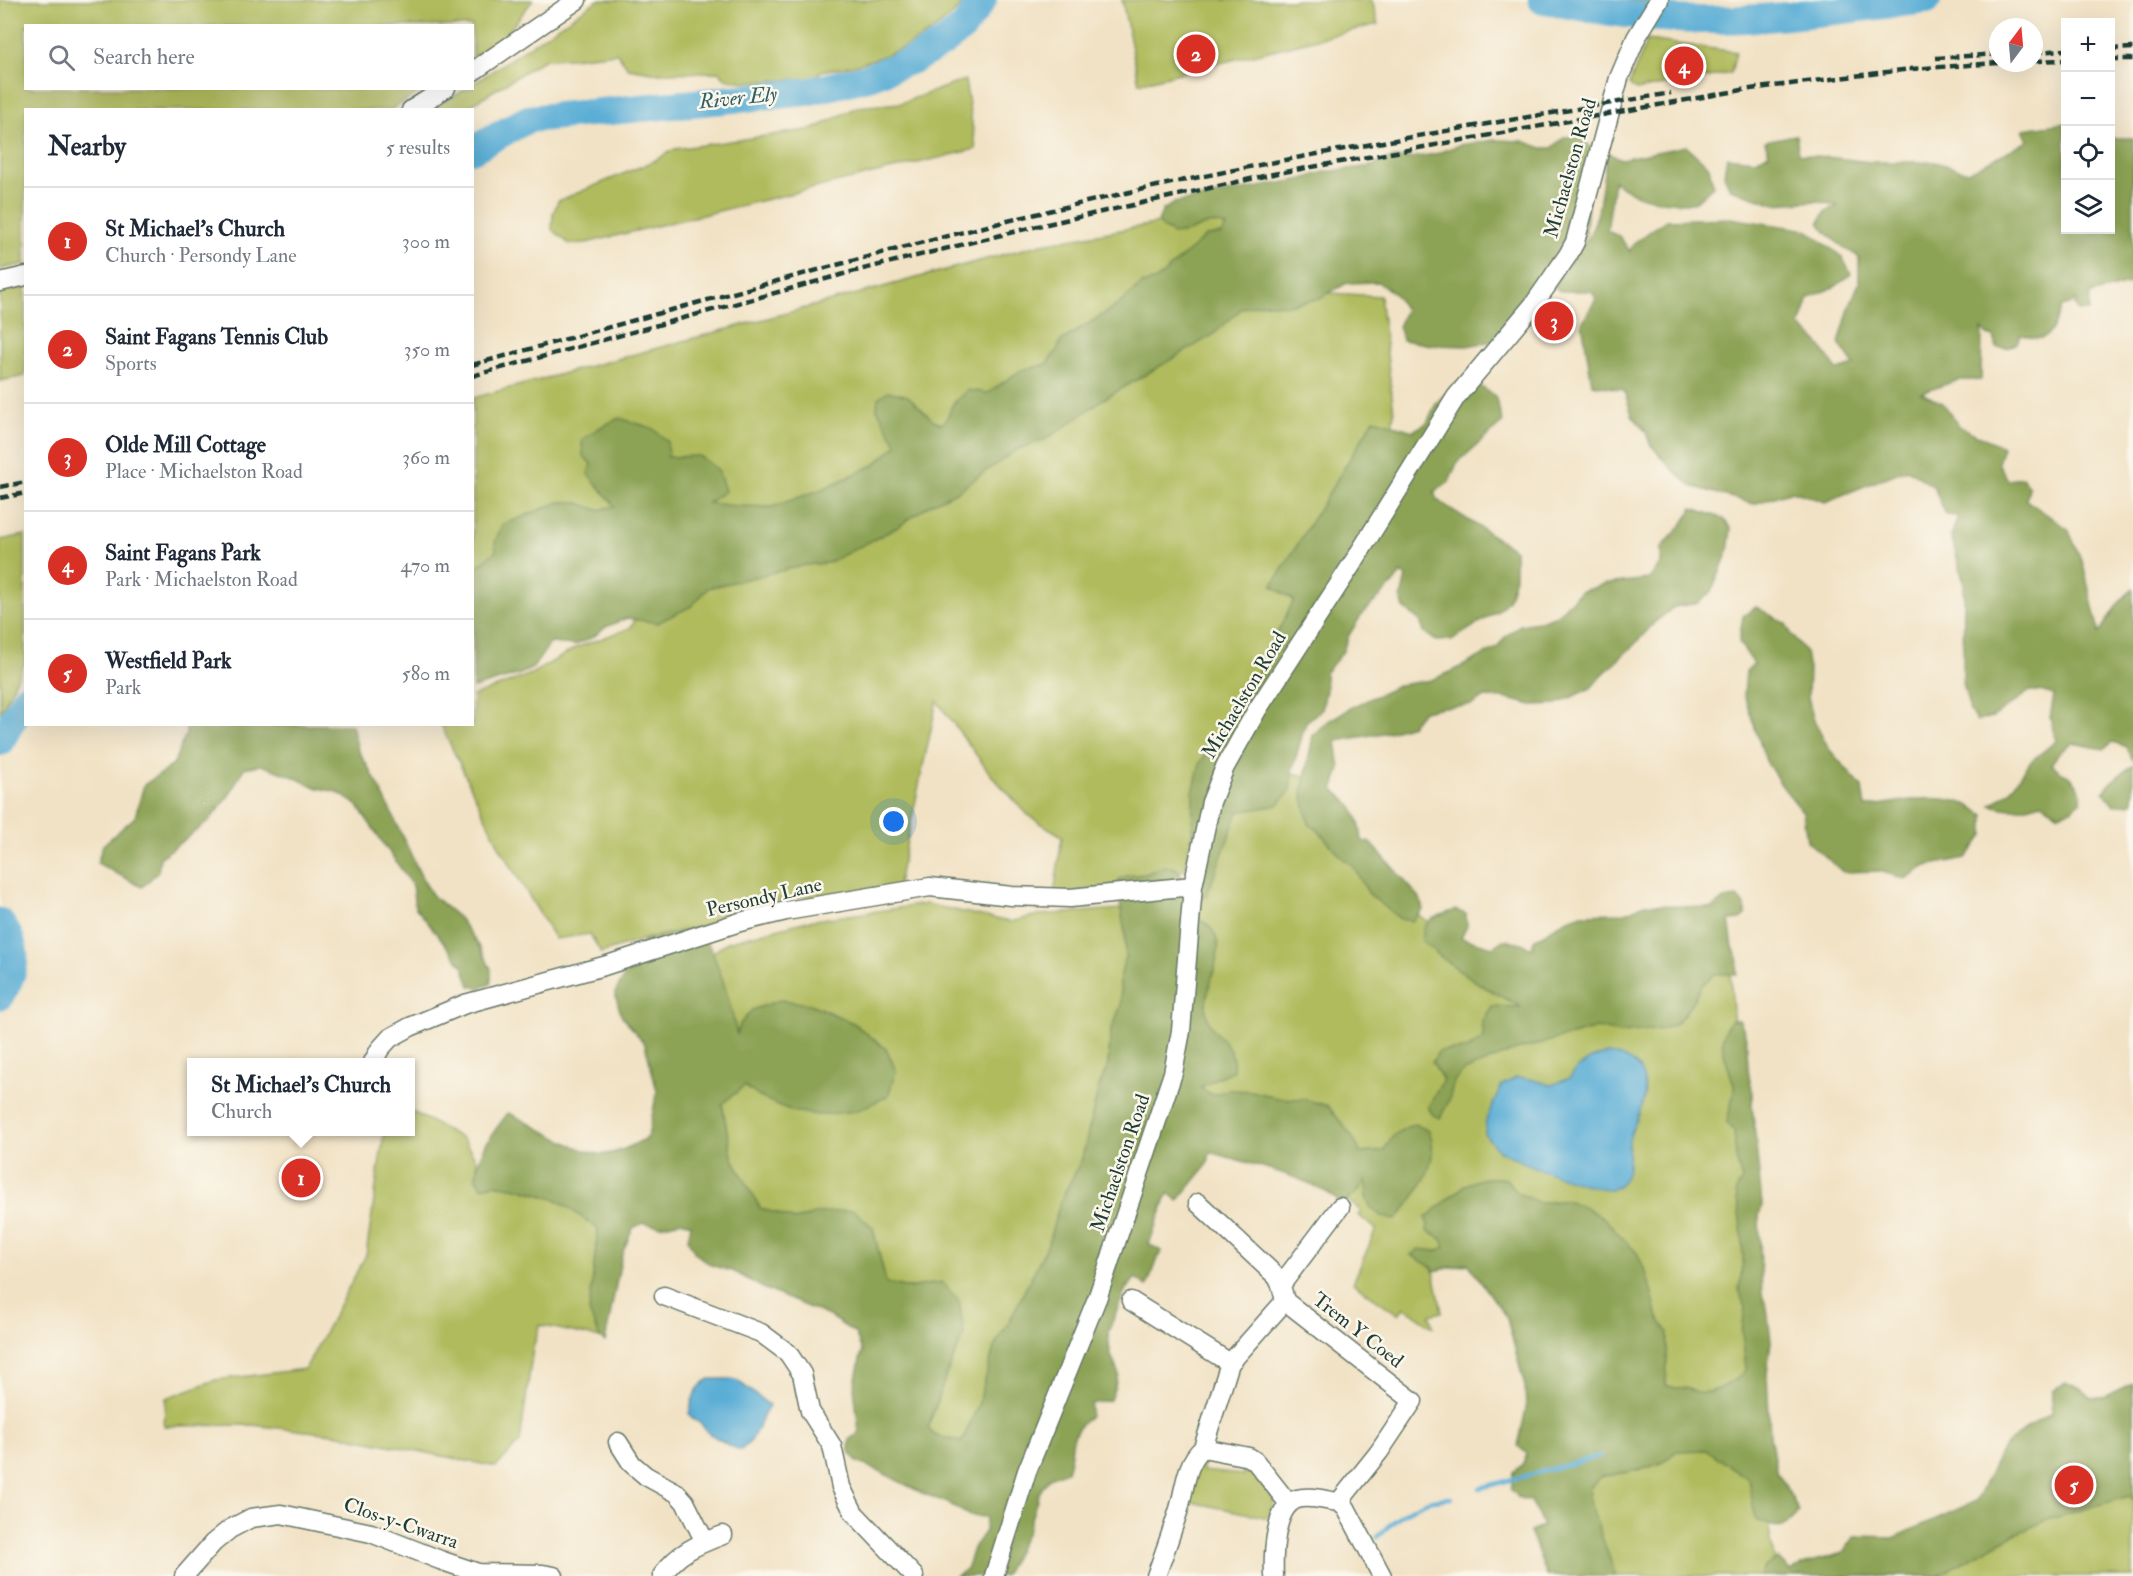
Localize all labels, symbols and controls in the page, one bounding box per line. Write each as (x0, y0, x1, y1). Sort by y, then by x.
north arrow (1989, 18, 2043, 72)
map controls (2061, 18, 2115, 234)
button: + (2061, 18, 2115, 72)
search box (24, 24, 474, 90)
pin: 2 (1176, 32, 1216, 76)
icon: search (45, 41, 78, 74)
text: Search here (93, 43, 195, 71)
pin: 4 (1664, 44, 1704, 88)
button: − (2061, 72, 2115, 126)
water label: River Ely (697, 80, 779, 116)
street label: Michaelston Road (1538, 95, 1602, 241)
button: locate (2061, 126, 2115, 180)
text: Nearby (48, 131, 126, 163)
text: 5 results (386, 135, 450, 160)
button: layers (2061, 180, 2115, 234)
text: St Michael's Church (105, 215, 285, 243)
text: 1 (64, 229, 71, 254)
text: 300 m (402, 229, 450, 254)
text: Church · Persondy Lane (105, 243, 297, 268)
pin: 3 (1534, 298, 1574, 344)
text: Saint Fagans Tennis Club (105, 323, 328, 351)
text: 2 (62, 337, 73, 362)
text: 350 m (404, 337, 450, 362)
text: Sports (105, 351, 157, 376)
text: Olde Mill Cottage (105, 431, 266, 459)
text: 3 (64, 445, 71, 470)
text: 360 m (402, 445, 450, 470)
text: Place · Michaelston Road (105, 459, 303, 484)
text: Saint Fagans Park (105, 539, 261, 567)
text: 4 (62, 553, 73, 578)
text: 470 m (401, 553, 450, 578)
text: Park · Michaelston Road (105, 567, 298, 592)
street label: Michaelston Road (1196, 627, 1292, 763)
text: Westfield Park (105, 647, 232, 675)
text: 5 (63, 661, 72, 686)
text: 580 m (402, 661, 450, 686)
text: Park (105, 675, 141, 700)
your location (879, 807, 908, 836)
street label: Persondy Lane (704, 872, 824, 922)
popup (187, 1058, 415, 1136)
text: St Michael's Church (211, 1071, 391, 1099)
street label: Michaelston Road (1085, 1091, 1155, 1235)
text: Church (211, 1099, 272, 1124)
pin: 1 (282, 1156, 320, 1200)
street label: Trem Y Coed (1308, 1287, 1409, 1373)
pin: 5 (2054, 1462, 2094, 1508)
street label: Clos-y-Cwarra (340, 1492, 462, 1555)

